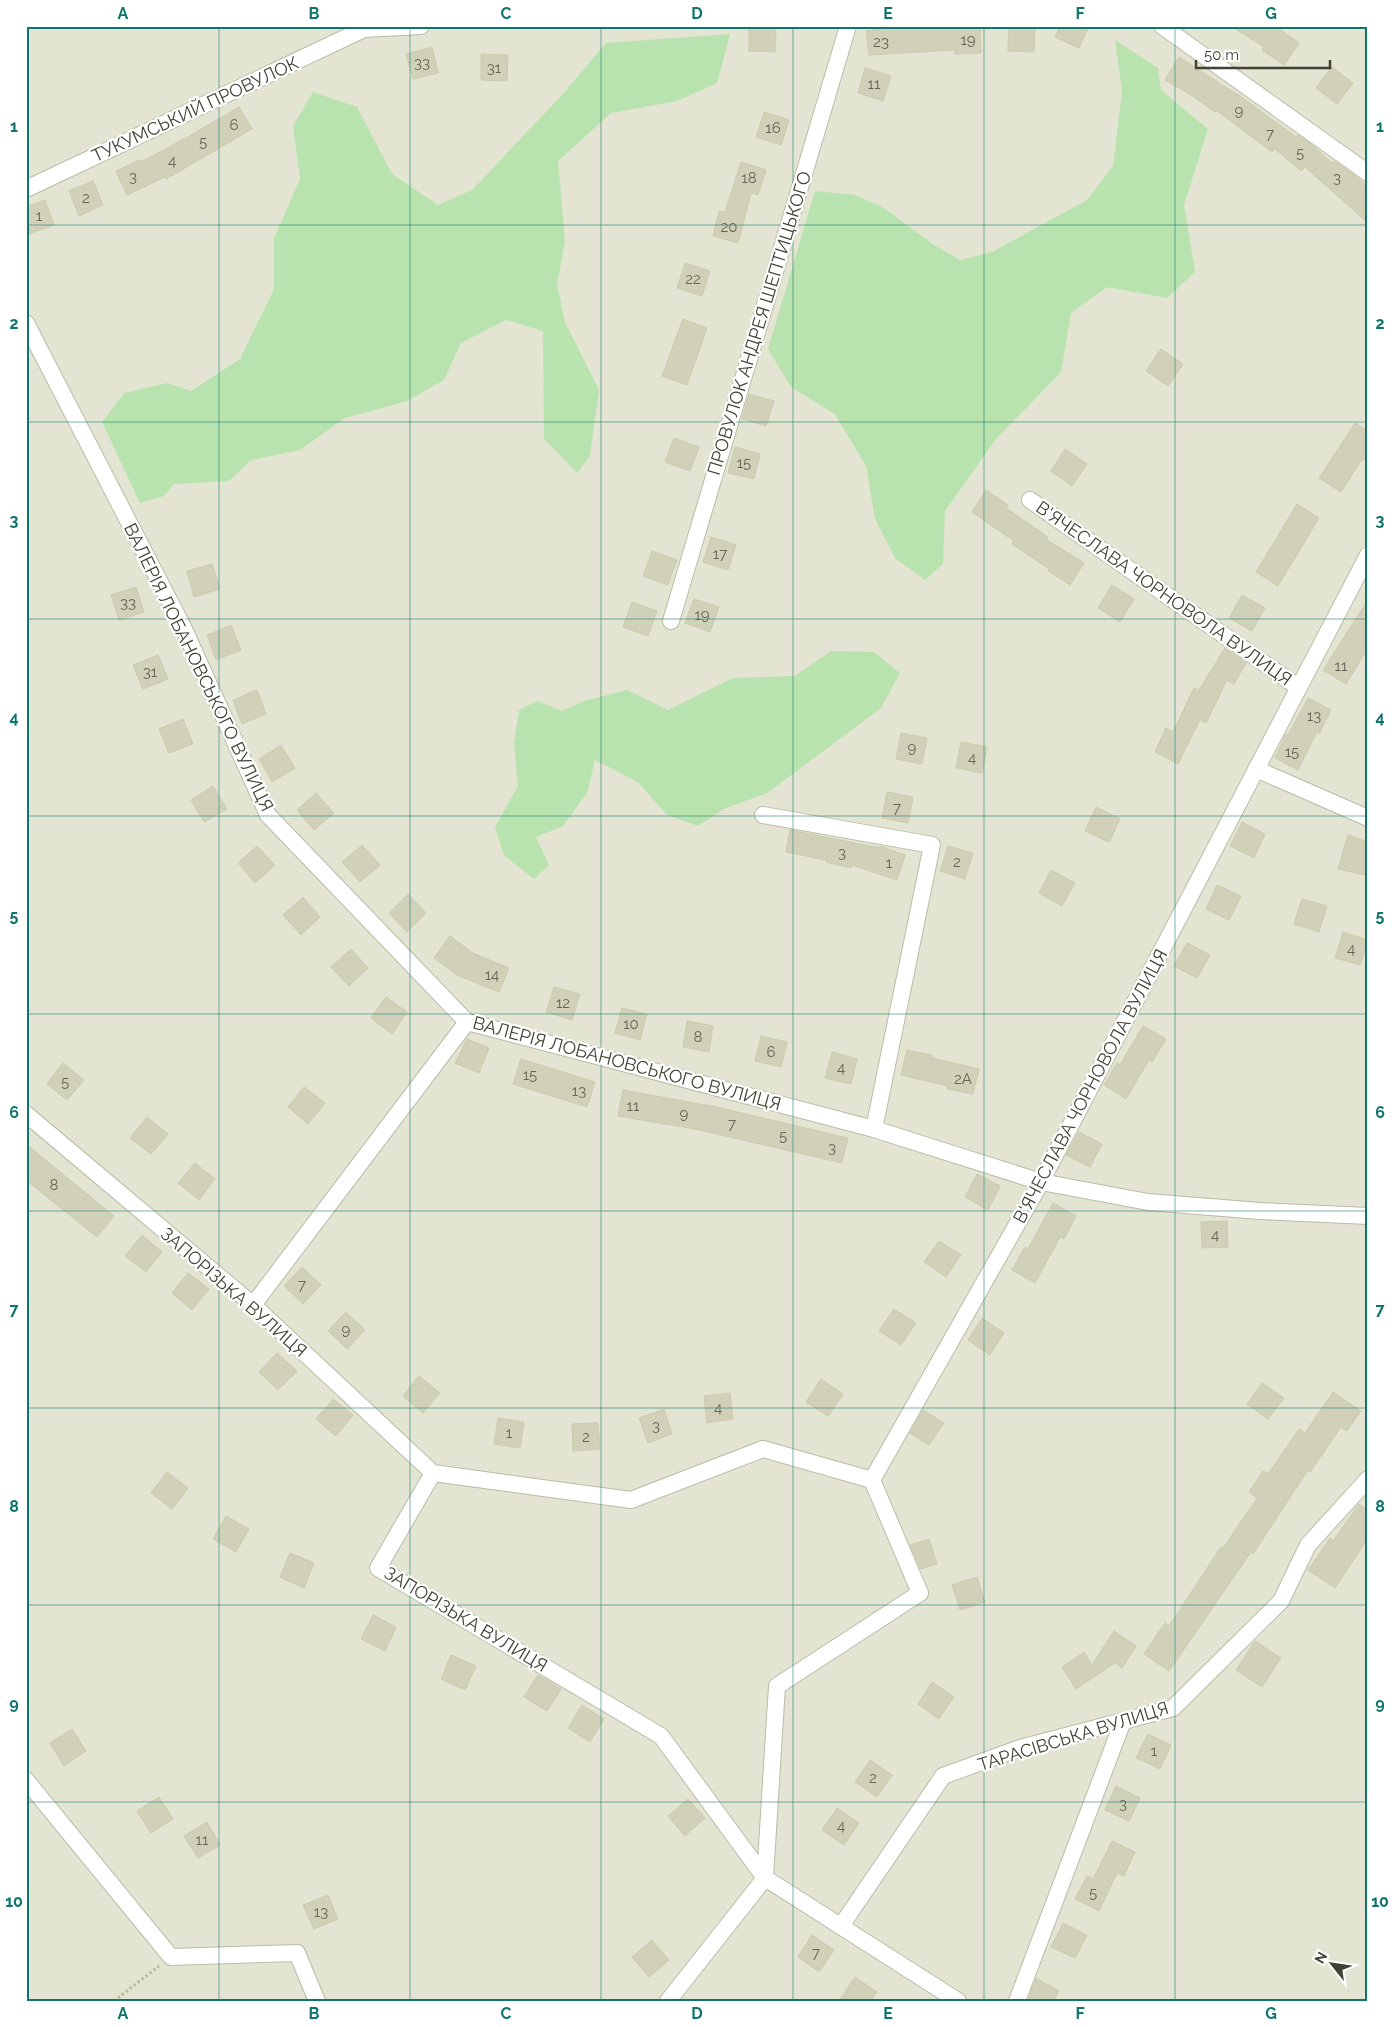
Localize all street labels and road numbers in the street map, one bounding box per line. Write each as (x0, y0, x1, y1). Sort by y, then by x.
street label: ТУКУМСЬКИЙ ПРОВУЛОК (88, 52, 302, 166)
street label: ПРОВУЛОК АНДРЕЯ ШЕПТИЦЬКОГО (703, 169, 815, 477)
street label: В'ЯЧЕСЛАВА ЧОРНОВОЛА ВУЛИЦЯ (1032, 496, 1296, 690)
street label: ВАЛЕРІЯ ЛОБАНОВСЬКОГО ВУЛИЦЯ (120, 519, 278, 815)
street label: В'ЯЧЕСЛАВА ЧОРНОВОЛА ВУЛИЦЯ (1009, 945, 1171, 1227)
street label: ВАЛЕРІЯ ЛОБАНОВСЬКОГО ВУЛИЦЯ (471, 1012, 783, 1114)
street label: ЗАПОРІЗЬКА ВУЛИЦЯ (157, 1223, 311, 1361)
street label: ЗАПОРІЗЬКА ВУЛИЦЯ (381, 1562, 551, 1676)
street label: ТАРАСІВСЬКА ВУЛИЦЯ (975, 1697, 1171, 1775)

